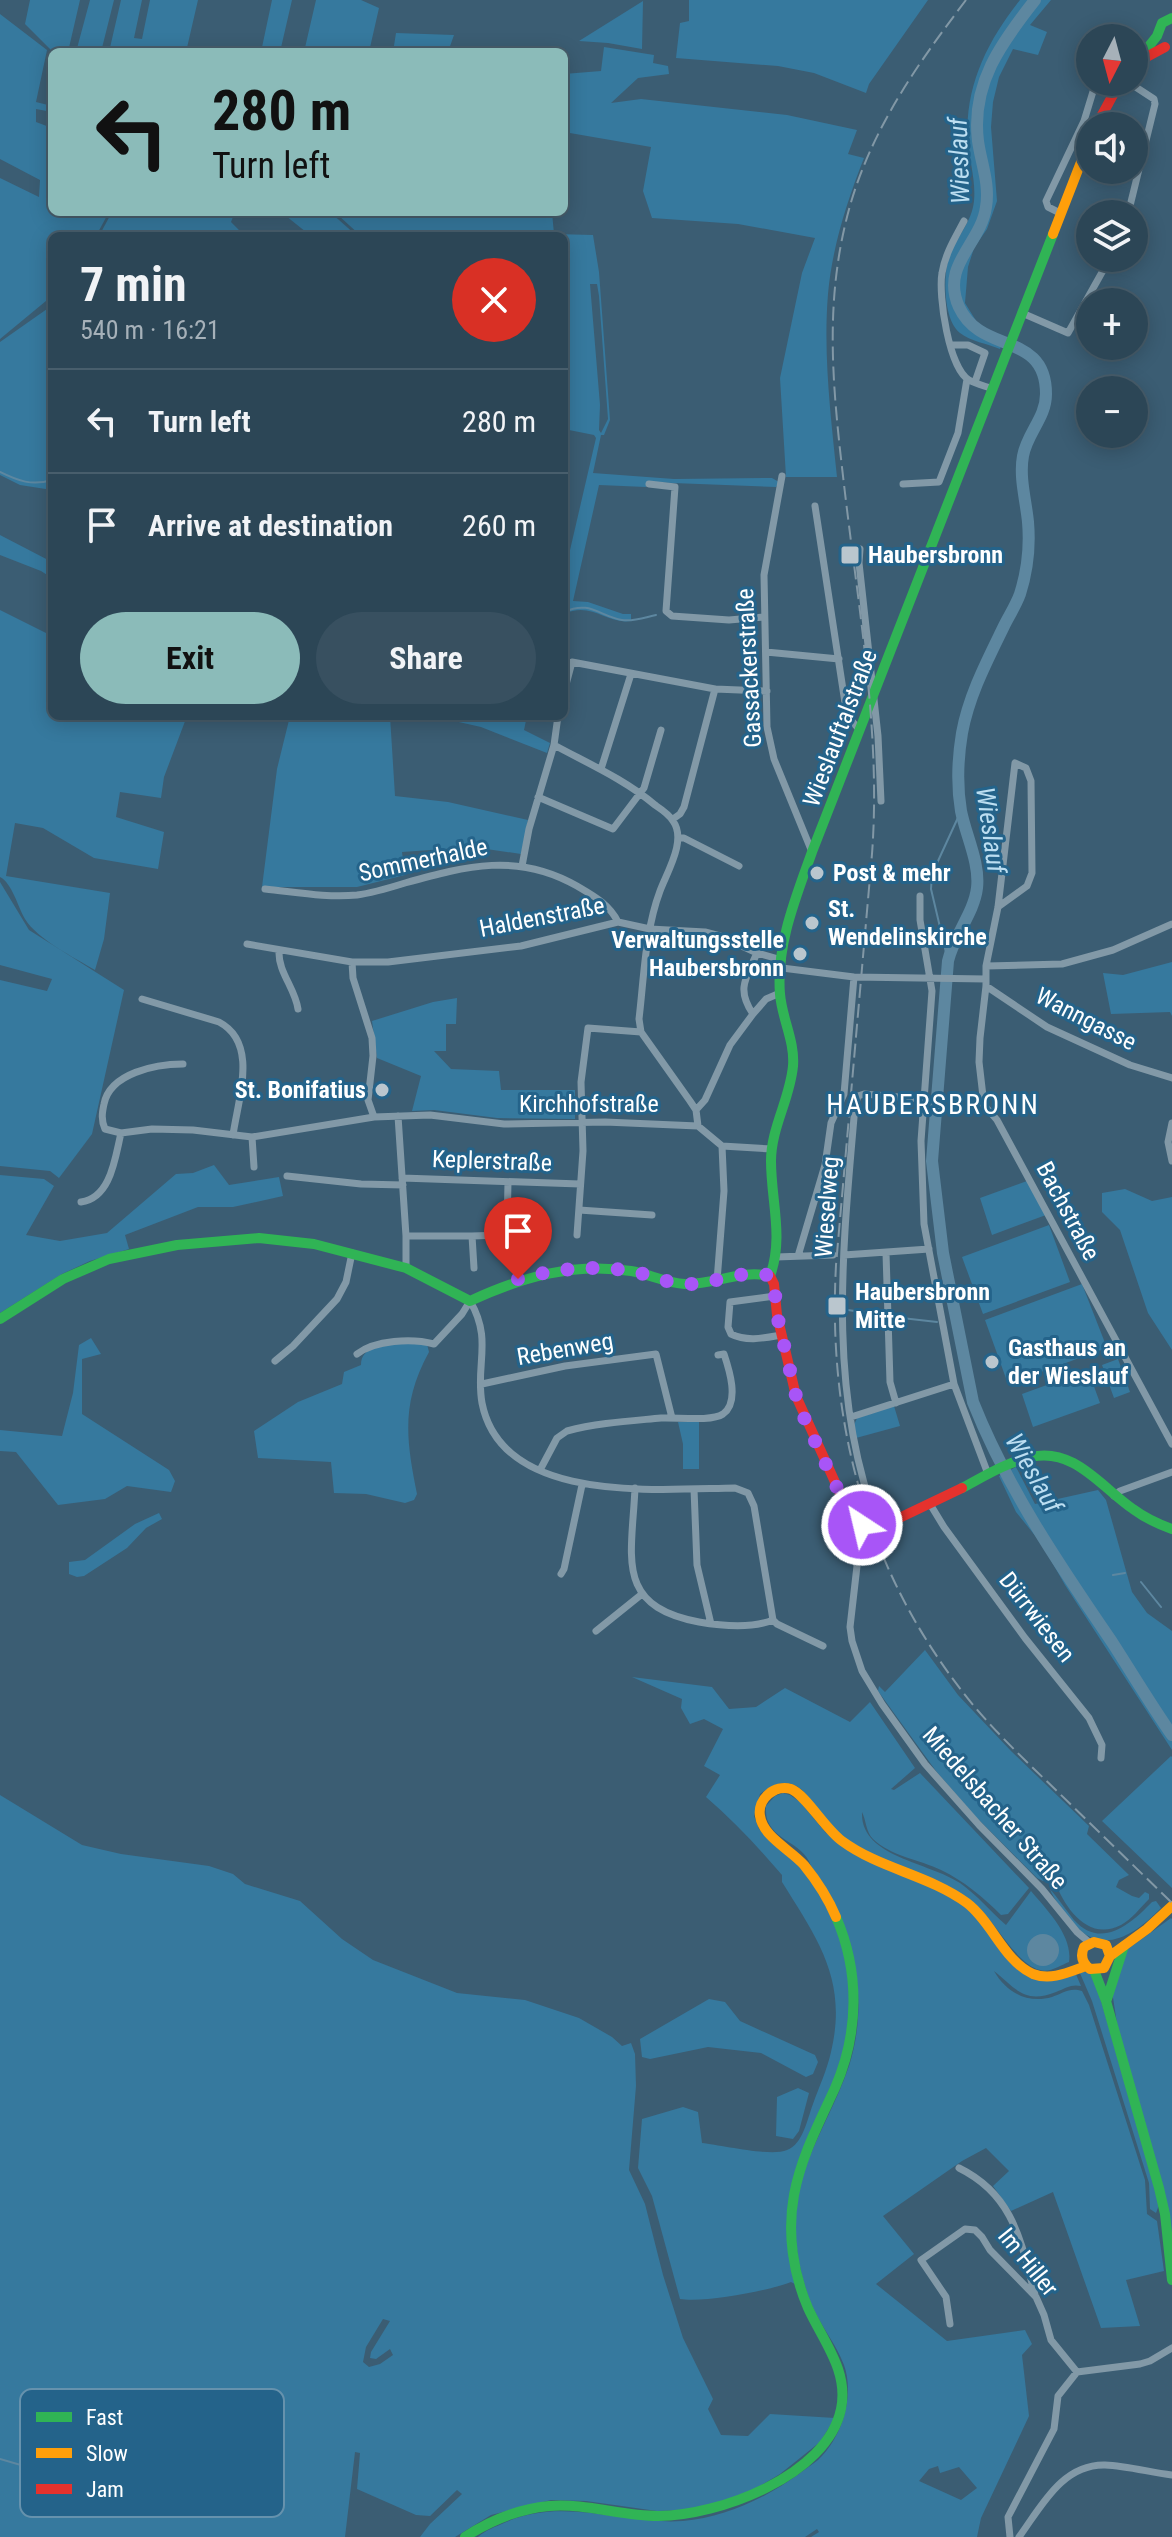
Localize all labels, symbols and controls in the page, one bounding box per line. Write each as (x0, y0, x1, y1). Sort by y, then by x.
north arrow (1076, 24, 1148, 96)
map controls (1076, 24, 1148, 448)
text: 280 m (212, 78, 351, 144)
icon: left (80, 80, 184, 184)
button: sound (1076, 112, 1148, 184)
water label: Wieslauf (942, 115, 975, 205)
text: Turn left (212, 145, 330, 187)
button: layers (1076, 200, 1148, 272)
text: 7 min (80, 256, 187, 313)
button: close (452, 258, 536, 342)
button: + (1076, 288, 1148, 360)
text: 540 m · 16:21 (80, 315, 220, 345)
button: − (1076, 376, 1148, 448)
icon: left (80, 399, 124, 443)
text: Turn left (148, 404, 251, 439)
text: 280 m (462, 404, 536, 439)
icon: arrive (80, 503, 124, 547)
text: Arrive at destination (148, 508, 393, 543)
text: 260 m (462, 508, 536, 543)
place label: Haubersbronn (868, 541, 1003, 569)
marker: Haubersbronn (839, 544, 861, 566)
street label: Gassackerstraße (731, 588, 767, 748)
button: Exit (80, 612, 300, 704)
button: Share (316, 612, 536, 704)
street label: Wieslauftalstraße (797, 645, 883, 811)
water label: Wieslauf (970, 785, 1012, 877)
street label: Sommerhalde (356, 833, 490, 887)
place label: Post & mehr (833, 859, 951, 887)
marker: Post & mehr (808, 864, 826, 882)
street label: Haldenstraße (477, 891, 607, 943)
place label: St. Wendelinskirche (828, 895, 987, 951)
marker: St. Wendelinskirche (803, 914, 821, 932)
place label: Verwaltungsstelle Haubersbronn (611, 926, 784, 982)
marker: Verwaltungsstelle Haubersbronn (791, 945, 809, 963)
street label: Wanngasse (1031, 982, 1141, 1056)
place label: St. Bonifatius (235, 1076, 366, 1104)
marker: St. Bonifatius (373, 1081, 391, 1099)
district label: HAUBERSBRONN (826, 1088, 1040, 1121)
street label: Kirchhofstraße (519, 1090, 659, 1118)
street label: Keplerstraße (431, 1145, 553, 1177)
street label: Wieselweg (809, 1155, 845, 1259)
street label: Bachstraße (1030, 1157, 1106, 1265)
pin (484, 1197, 552, 1279)
icon: arrive (496, 1209, 540, 1253)
place label: Haubersbronn Mitte (855, 1278, 990, 1334)
marker: Haubersbronn Mitte (826, 1295, 848, 1317)
street label: Rebenweg (515, 1327, 615, 1371)
place label: Gasthaus an der Wieslauf (1008, 1334, 1128, 1390)
marker: Gasthaus an der Wieslauf (983, 1353, 1001, 1371)
water label: Wieslauf (999, 1428, 1070, 1520)
position arrow (820, 1483, 904, 1567)
street label: Dürrwiesen (993, 1566, 1081, 1668)
street label: Miedelsbacher Straße (917, 1721, 1073, 1895)
street label: Im Hiller (992, 2222, 1064, 2302)
legend (20, 2389, 284, 2517)
text: Fast (86, 2405, 123, 2430)
text: Slow (86, 2441, 128, 2466)
text: Jam (86, 2477, 124, 2502)

